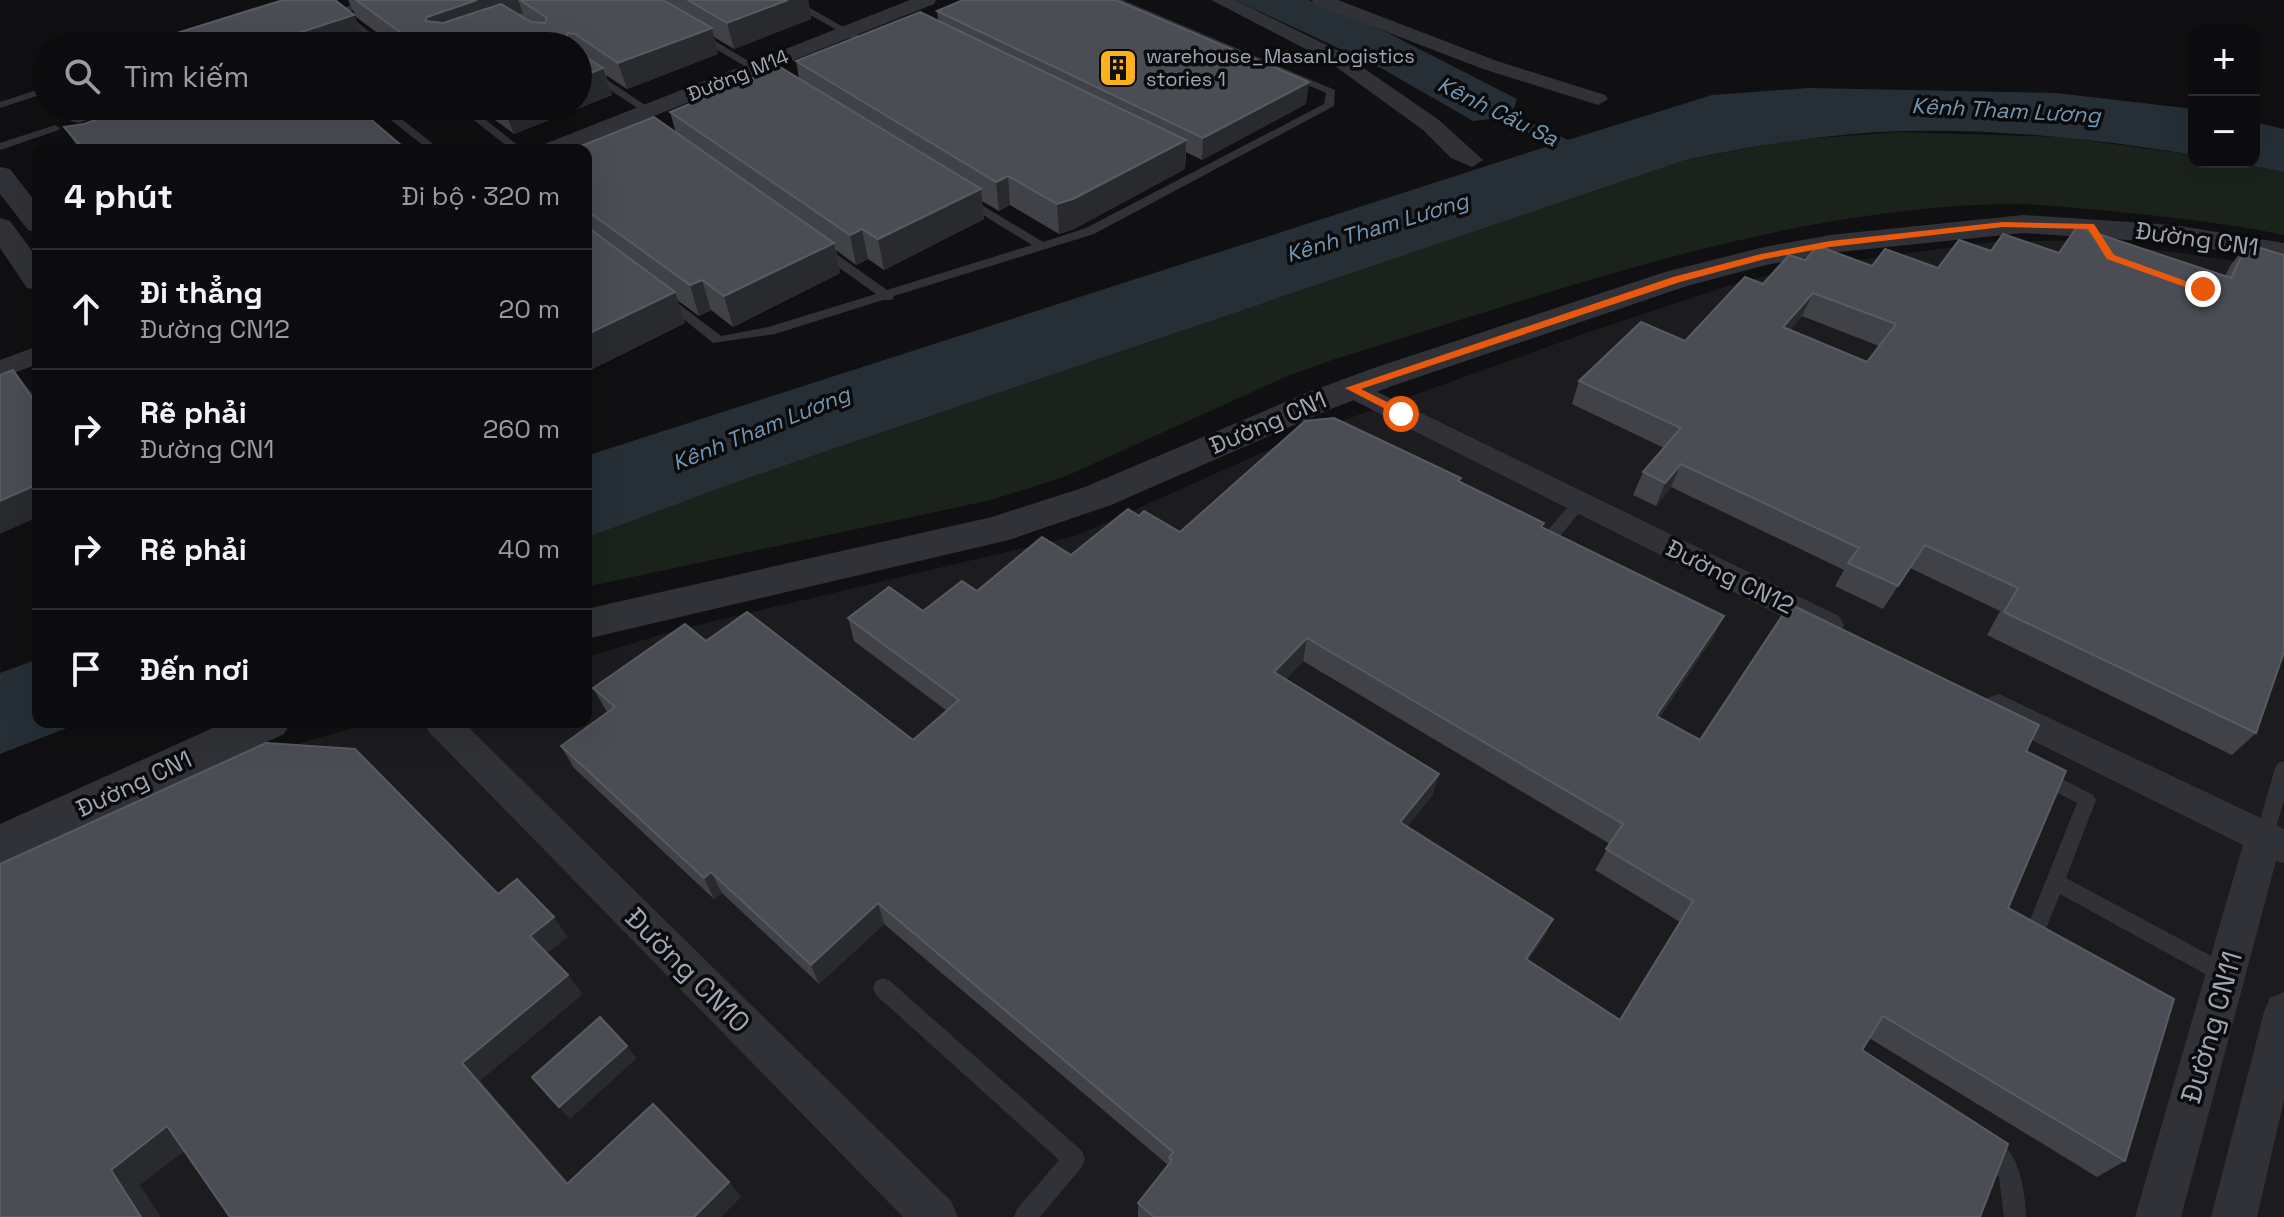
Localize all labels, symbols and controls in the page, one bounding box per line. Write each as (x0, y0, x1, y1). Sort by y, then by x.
map controls (2188, 24, 2260, 168)
button: + (2188, 24, 2260, 96)
search box (32, 32, 592, 120)
street label: Đường M14 (684, 43, 792, 107)
place label: warehouse_MasanLogistics stories 1 (1146, 43, 1415, 92)
building icon: warehouse_MasanLogistics stories 1 (1097, 47, 1139, 89)
icon: search (60, 54, 104, 98)
text: Tìm kiếm (124, 57, 249, 96)
water label: Kênh Cầu Sa (1433, 70, 1563, 152)
water label: Kênh Tham Lương (1911, 91, 2102, 129)
button: − (2188, 96, 2260, 168)
text: 4 phút (64, 175, 173, 218)
text: Đi bộ · 320 m (402, 179, 560, 213)
water label: Kênh Tham Lương (1282, 186, 1472, 268)
street label: Đường CN1 (2134, 215, 2261, 262)
route end (2185, 271, 2221, 307)
text: Đi thẳng (140, 273, 263, 312)
icon: ahead (64, 287, 108, 331)
text: 20 m (499, 292, 560, 326)
text: Đường CN12 (140, 312, 290, 346)
water label: Kênh Tham Lương (668, 379, 855, 476)
street label: Đường CN1 (1205, 384, 1331, 461)
text: Rẽ phải (140, 393, 247, 432)
route start (1383, 396, 1419, 432)
icon: right (64, 407, 108, 451)
text: 260 m (483, 412, 560, 446)
text: Đường CN1 (140, 432, 274, 466)
icon: right (64, 527, 108, 571)
text: Rẽ phải (140, 530, 247, 569)
text: 40 m (498, 532, 560, 566)
street label: Đường CN12 (1661, 532, 1799, 621)
icon: arrive (64, 647, 108, 691)
text: Đến nơi (140, 650, 249, 689)
street label: Đường CN1 (71, 743, 197, 824)
street label: Đường CN10 (618, 900, 758, 1040)
street label: Đường CN11 (2172, 947, 2250, 1107)

